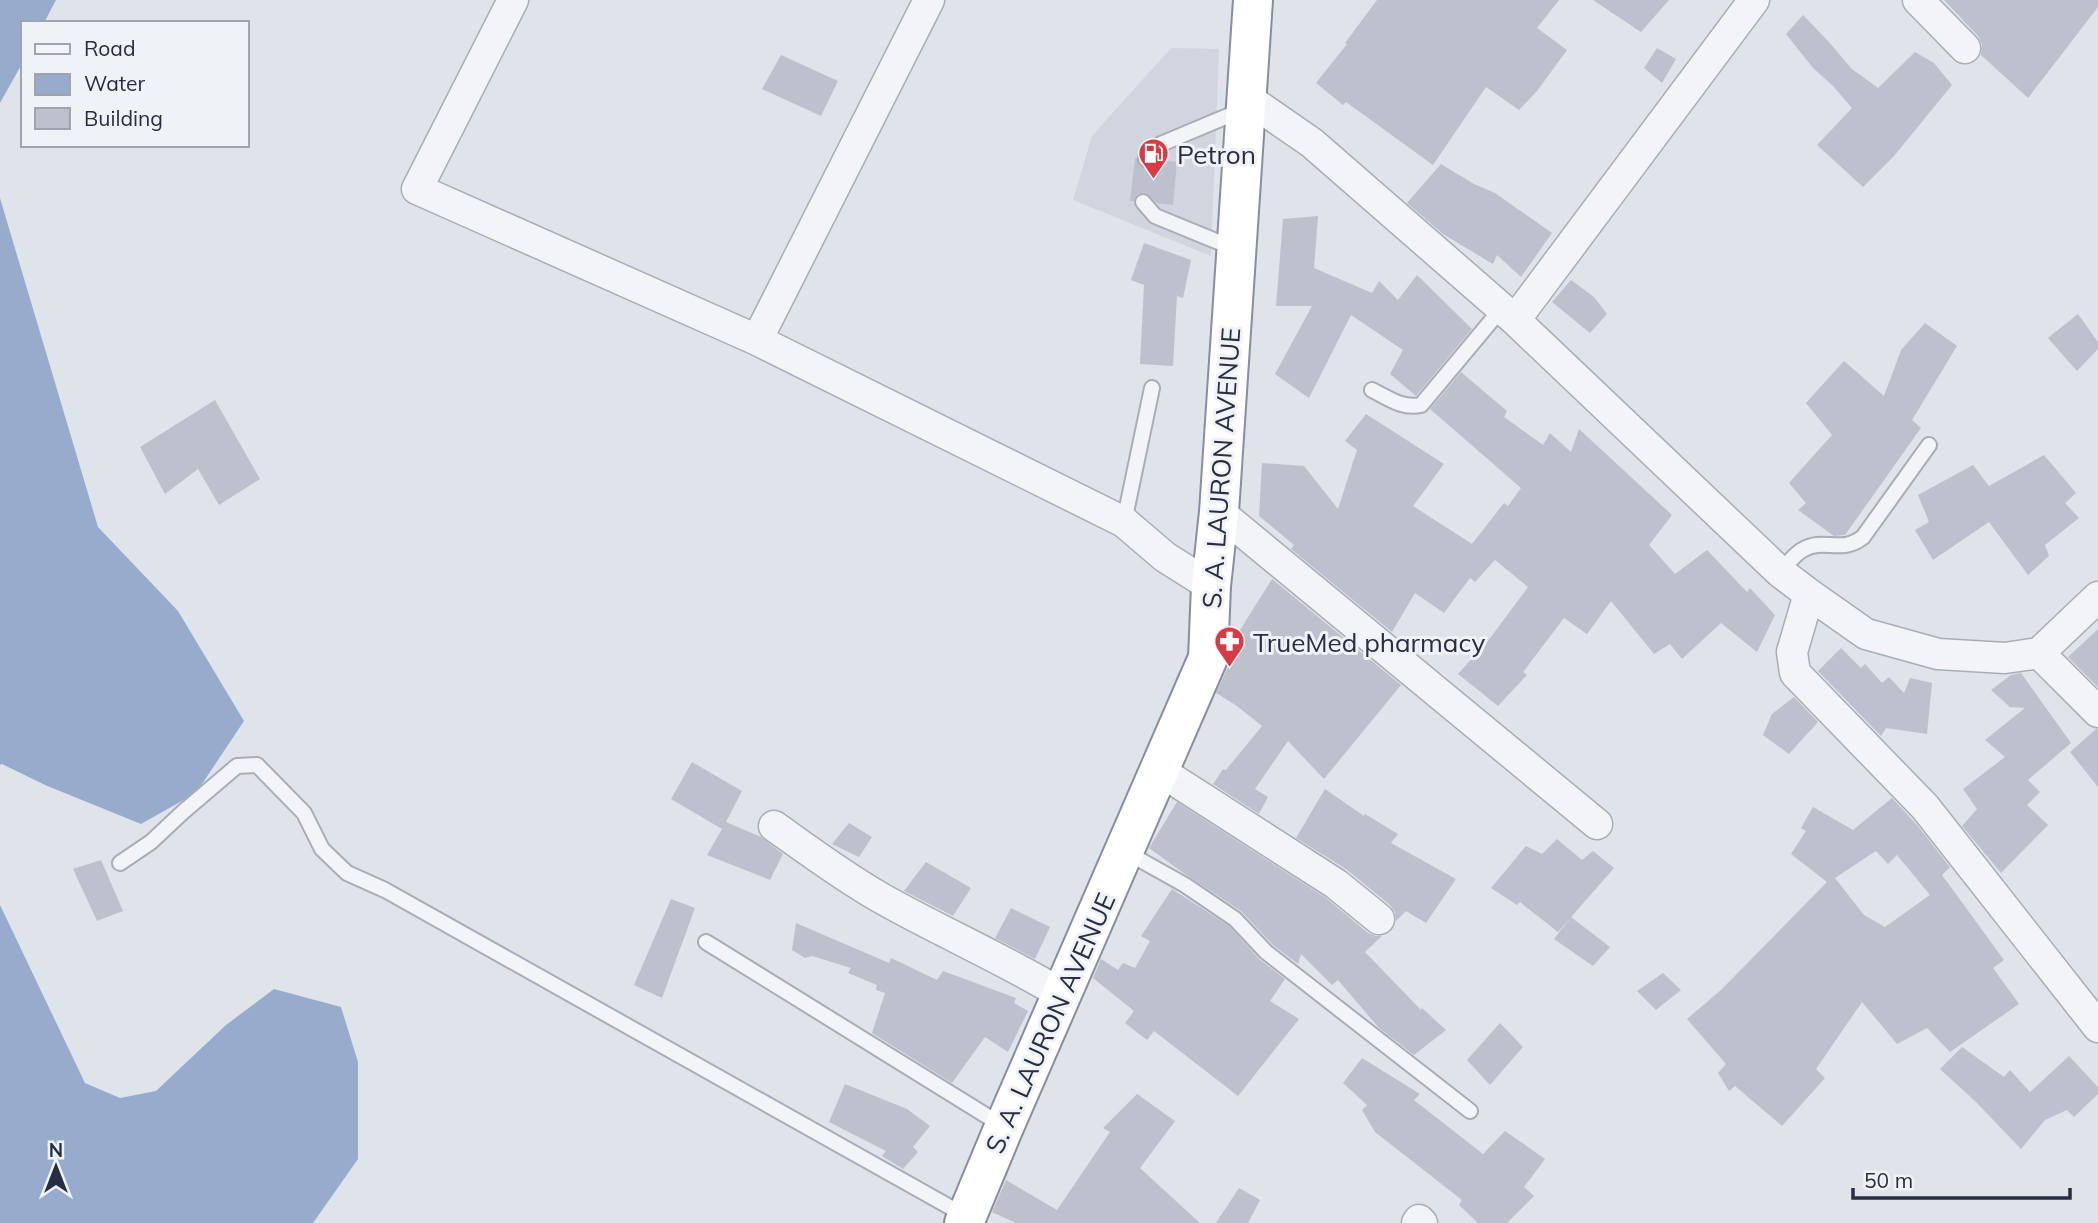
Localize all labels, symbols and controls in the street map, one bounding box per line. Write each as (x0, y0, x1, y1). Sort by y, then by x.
legend (21, 21, 248, 147)
text: Road (84, 35, 135, 61)
text: Water (84, 70, 145, 96)
text: Building (84, 105, 163, 131)
fuel station icon: Petron (1137, 137, 1171, 181)
place label: Petron (1177, 138, 1256, 171)
street label: S. A. LAURON AVENUE (1195, 326, 1247, 610)
pharmacy icon: TrueMed pharmacy (1213, 625, 1247, 669)
place label: TrueMed pharmacy (1253, 626, 1485, 659)
street label: S. A. LAURON AVENUE (978, 888, 1122, 1158)
north arrow (21, 1132, 91, 1202)
text: N (49, 1138, 63, 1162)
scale bar (1853, 1156, 2070, 1200)
text: 50 m (1864, 1167, 1913, 1193)

